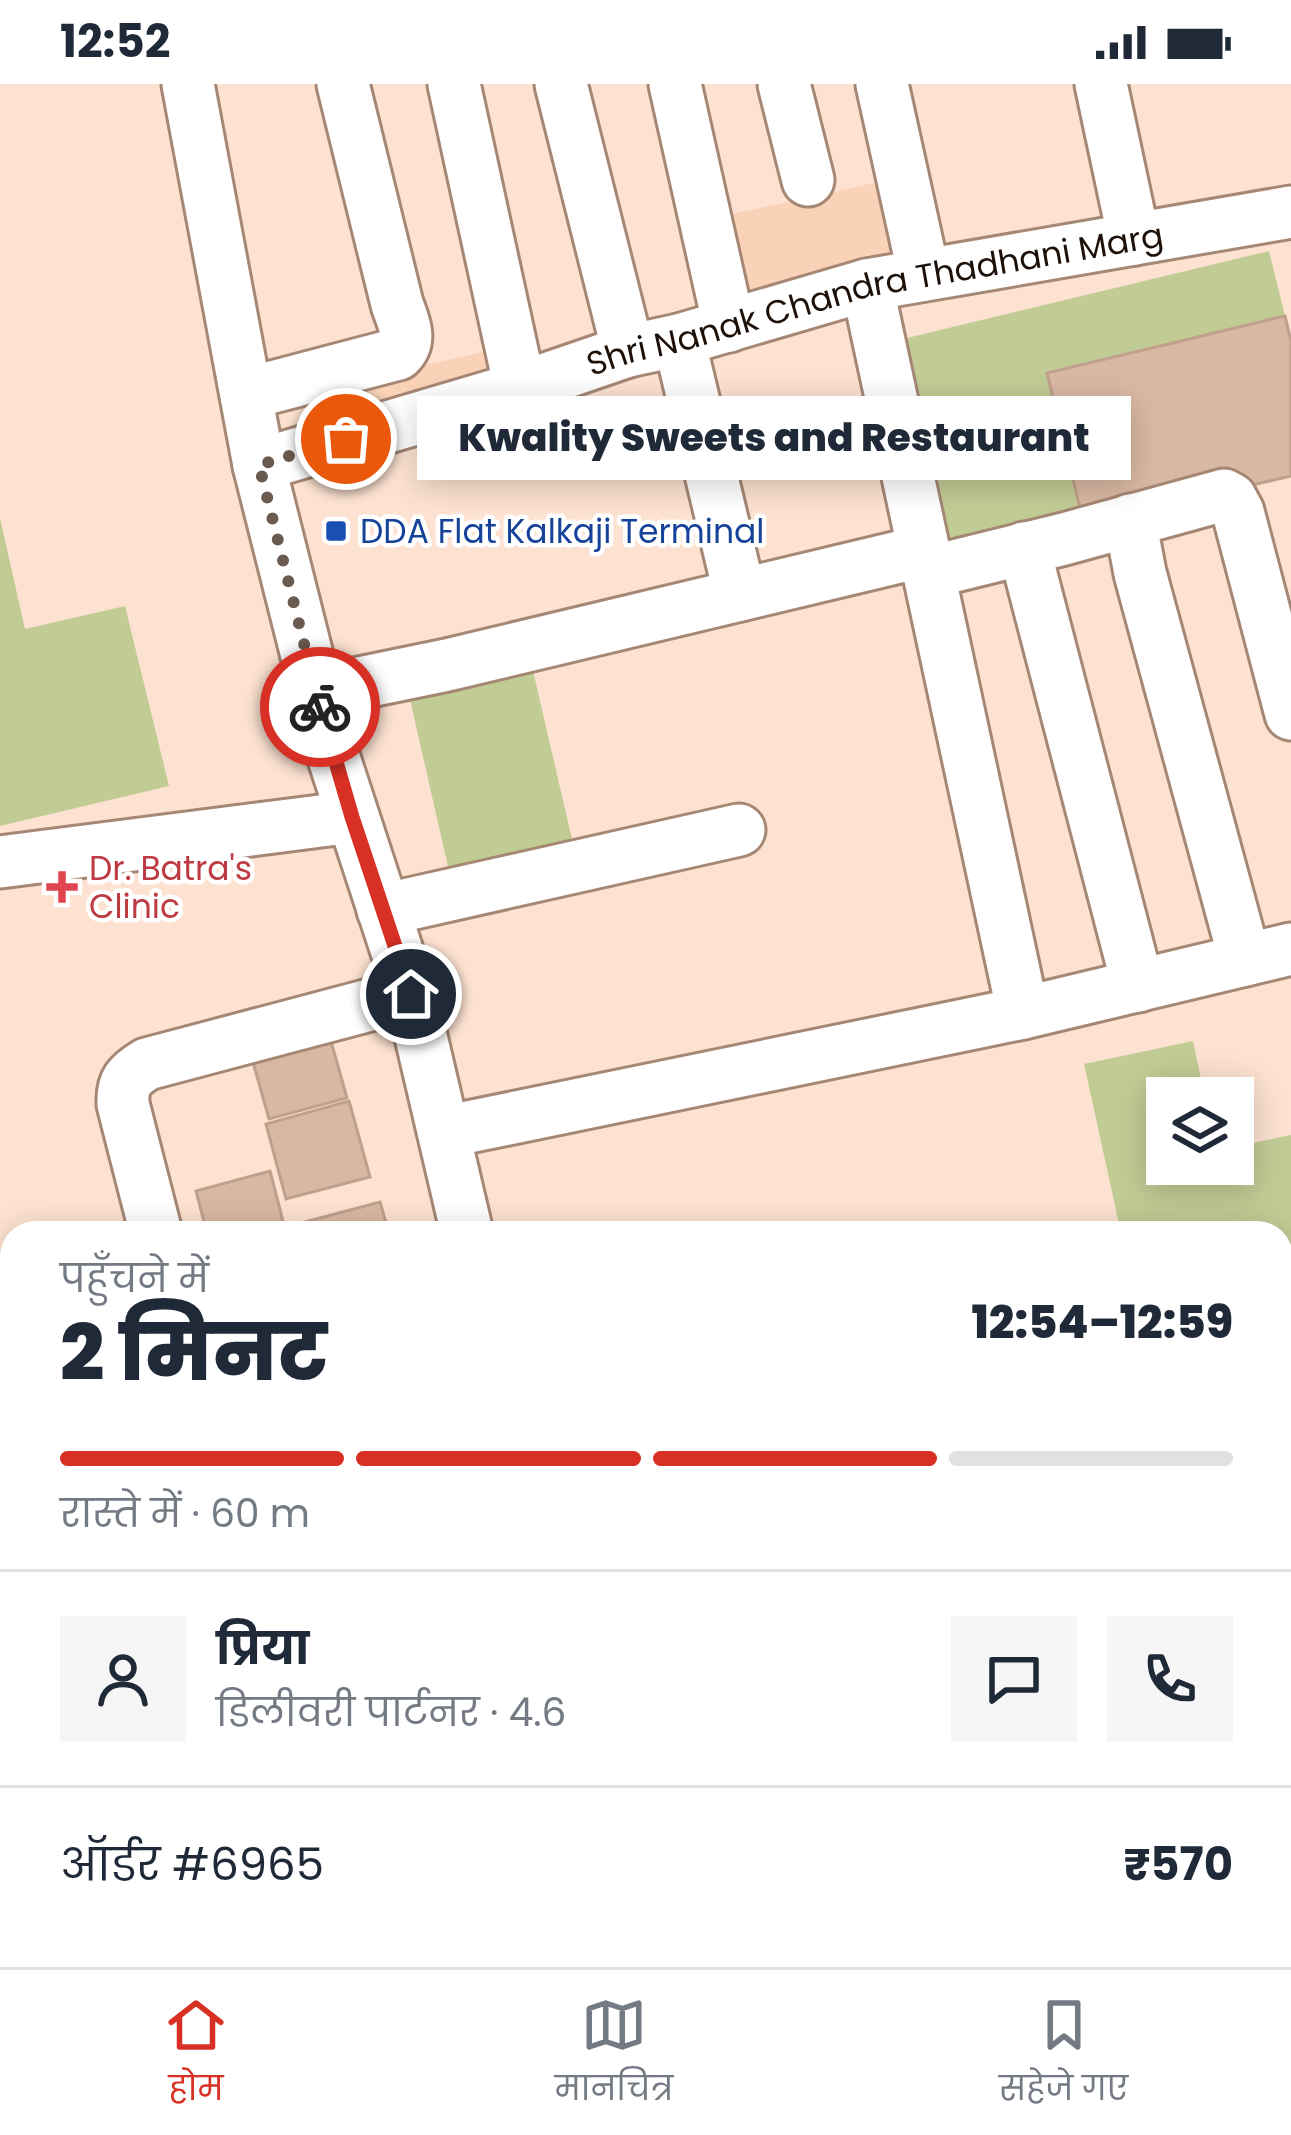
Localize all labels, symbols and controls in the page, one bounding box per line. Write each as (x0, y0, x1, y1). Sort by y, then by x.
text: 12:52 (60, 10, 170, 73)
street label: Shri Nanak Chandra Thadhani Marg (580, 211, 1167, 387)
pin (295, 388, 397, 490)
callout: Kwality Sweets and Restaurant (418, 397, 1132, 481)
icon: bag (313, 406, 379, 472)
text: Kwality Sweets and Restaurant (458, 410, 1090, 465)
place label: DDA Flat Kalkaji Terminal (360, 508, 764, 555)
marker: DDA Flat Kalkaji Terminal (323, 518, 349, 544)
courier (260, 647, 380, 767)
icon: bike (287, 674, 353, 740)
place label: Dr. Batra's Clinic (89, 845, 252, 930)
marker: Dr. Batra's Clinic (46, 871, 78, 903)
pin (360, 943, 462, 1045)
icon: home (378, 961, 444, 1027)
map controls (1146, 1077, 1254, 1185)
button: layers (1146, 1077, 1254, 1185)
text: पहुँचने में (60, 1251, 209, 1306)
text: 12:54–12:59 (971, 1291, 1233, 1354)
text: 2 मिनट (60, 1298, 327, 1407)
text: रास्ते में · 60 m (60, 1486, 310, 1541)
button: person (60, 1616, 186, 1742)
button: chat (951, 1616, 1077, 1742)
button: phone (1107, 1616, 1233, 1742)
text: प्रिया (216, 1617, 309, 1680)
text: डिलीवरी पार्टनर · 4.6 (216, 1685, 566, 1740)
text: ऑर्डर #6965 (60, 1833, 324, 1896)
text: ₹570 (1123, 1833, 1233, 1896)
tab: होम (163, 1992, 229, 2114)
tab: मानचित्र (555, 1992, 673, 2114)
tab: सहेजे गए (999, 1992, 1128, 2114)

